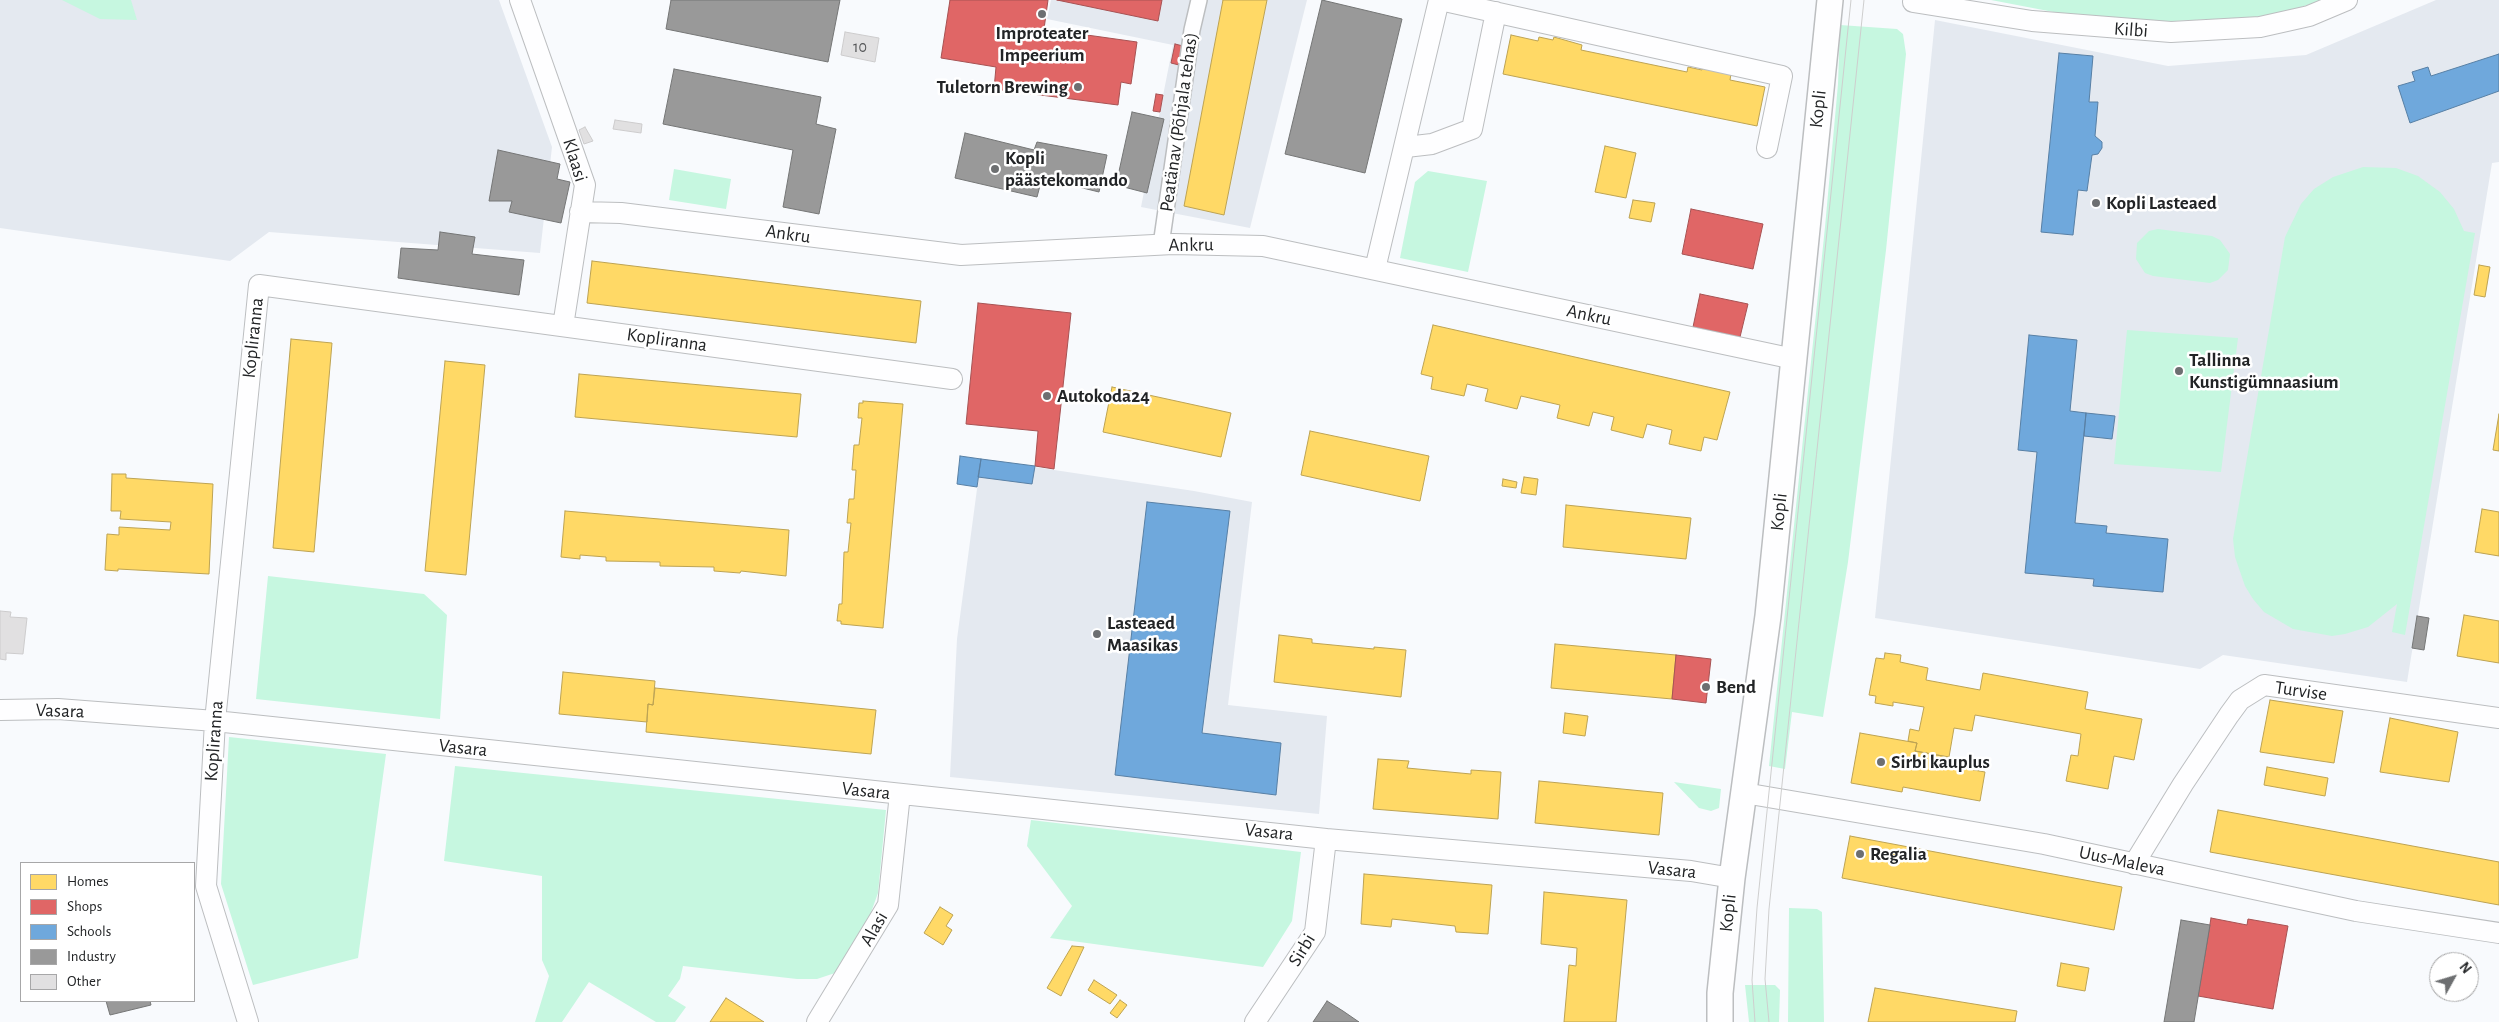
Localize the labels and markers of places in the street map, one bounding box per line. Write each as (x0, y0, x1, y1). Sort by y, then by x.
marker: Improteater Impeerium (1036, 8, 1048, 20)
place label: Improteater Impeerium (996, 22, 1088, 66)
place label: Tuletorn Brewing (937, 76, 1068, 98)
marker: Tuletorn Brewing (1072, 81, 1084, 93)
place label: Kopli päästekomando (1005, 147, 1128, 191)
marker: Kopli päästekomando (989, 163, 1001, 175)
place label: Kopli Lasteaed (2106, 192, 2217, 214)
marker: Kopli Lasteaed (2090, 197, 2102, 209)
place label: Tallinna Kunstigümnaasium (2189, 349, 2339, 393)
marker: Tallinna Kunstigümnaasium (2173, 365, 2185, 377)
place label: Autokoda24 (1057, 385, 1150, 407)
marker: Autokoda24 (1041, 390, 1053, 402)
place label: Lasteaed Maasikas (1107, 612, 1178, 656)
marker: Lasteaed Maasikas (1091, 628, 1103, 640)
place label: Bend (1716, 676, 1756, 698)
marker: Bend (1700, 681, 1712, 693)
place label: Sirbi kauplus (1891, 751, 1990, 773)
marker: Sirbi kauplus (1875, 756, 1887, 768)
place label: Regalia (1870, 843, 1927, 865)
marker: Regalia (1854, 848, 1866, 860)

